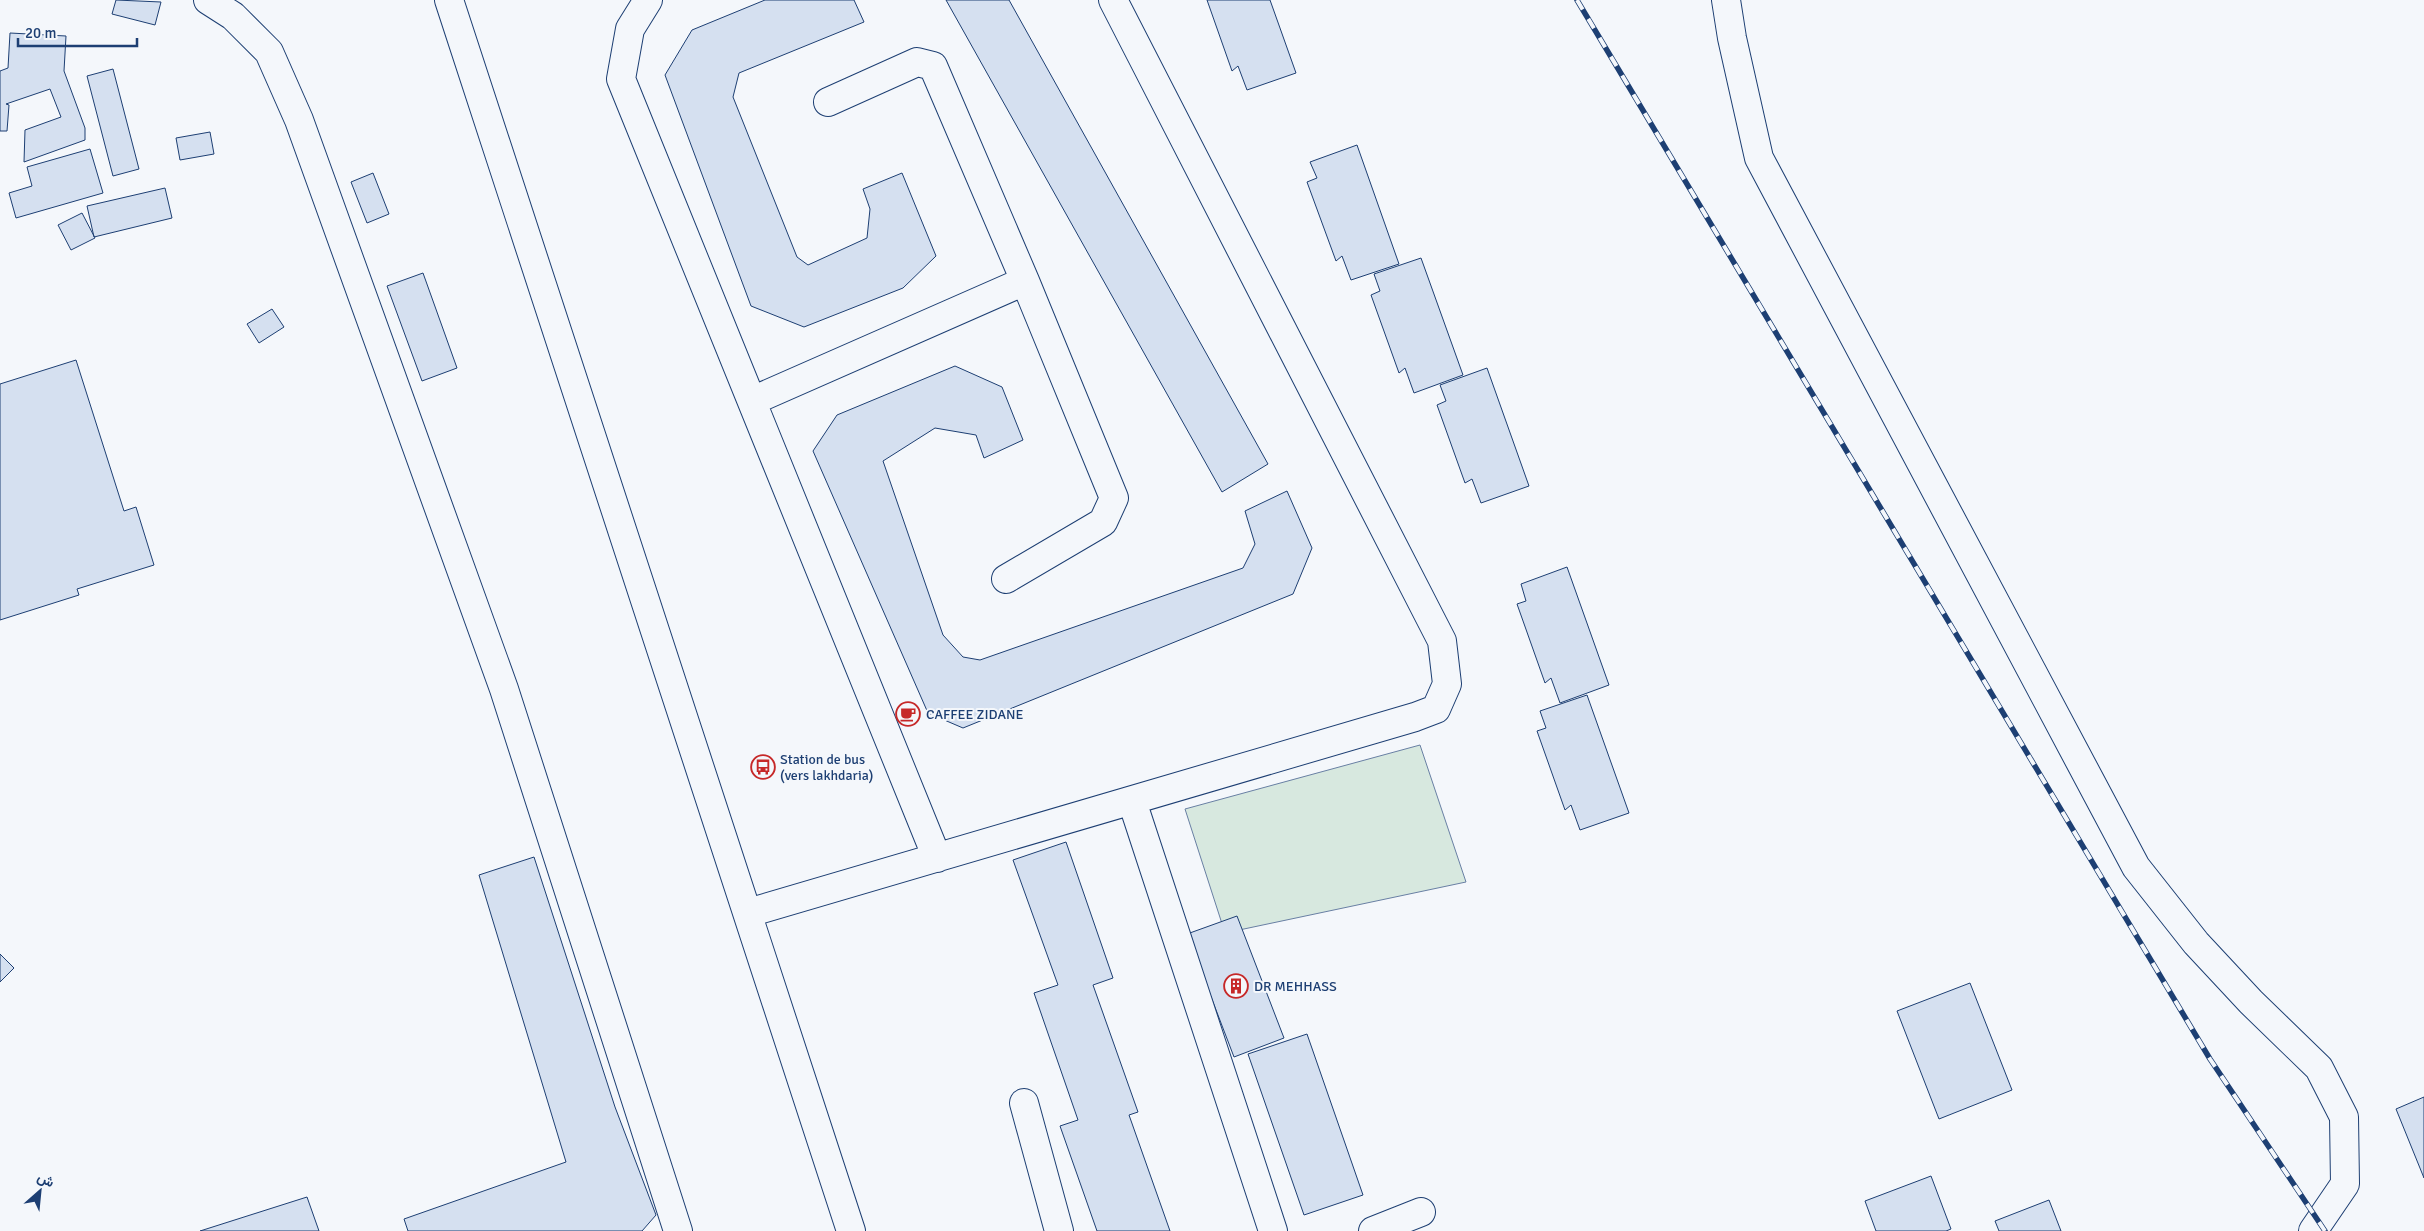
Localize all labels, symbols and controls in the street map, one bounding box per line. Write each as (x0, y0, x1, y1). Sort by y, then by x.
scale bar (18, 15, 136, 47)
text: 20 m (25, 24, 56, 42)
cafe icon: CAFFEE ZIDANE (895, 701, 921, 727)
place label: CAFFEE ZIDANE (926, 706, 1023, 723)
place label: Station de bus (vers lakhdaria) (780, 751, 874, 784)
bus stop icon: Station de bus (vers lakhdaria) (750, 754, 776, 780)
building icon: DR MEHHASS (1223, 973, 1249, 999)
place label: DR MEHHASS (1254, 978, 1337, 995)
north arrow (15, 1166, 65, 1216)
text: ش (34, 1168, 57, 1191)

